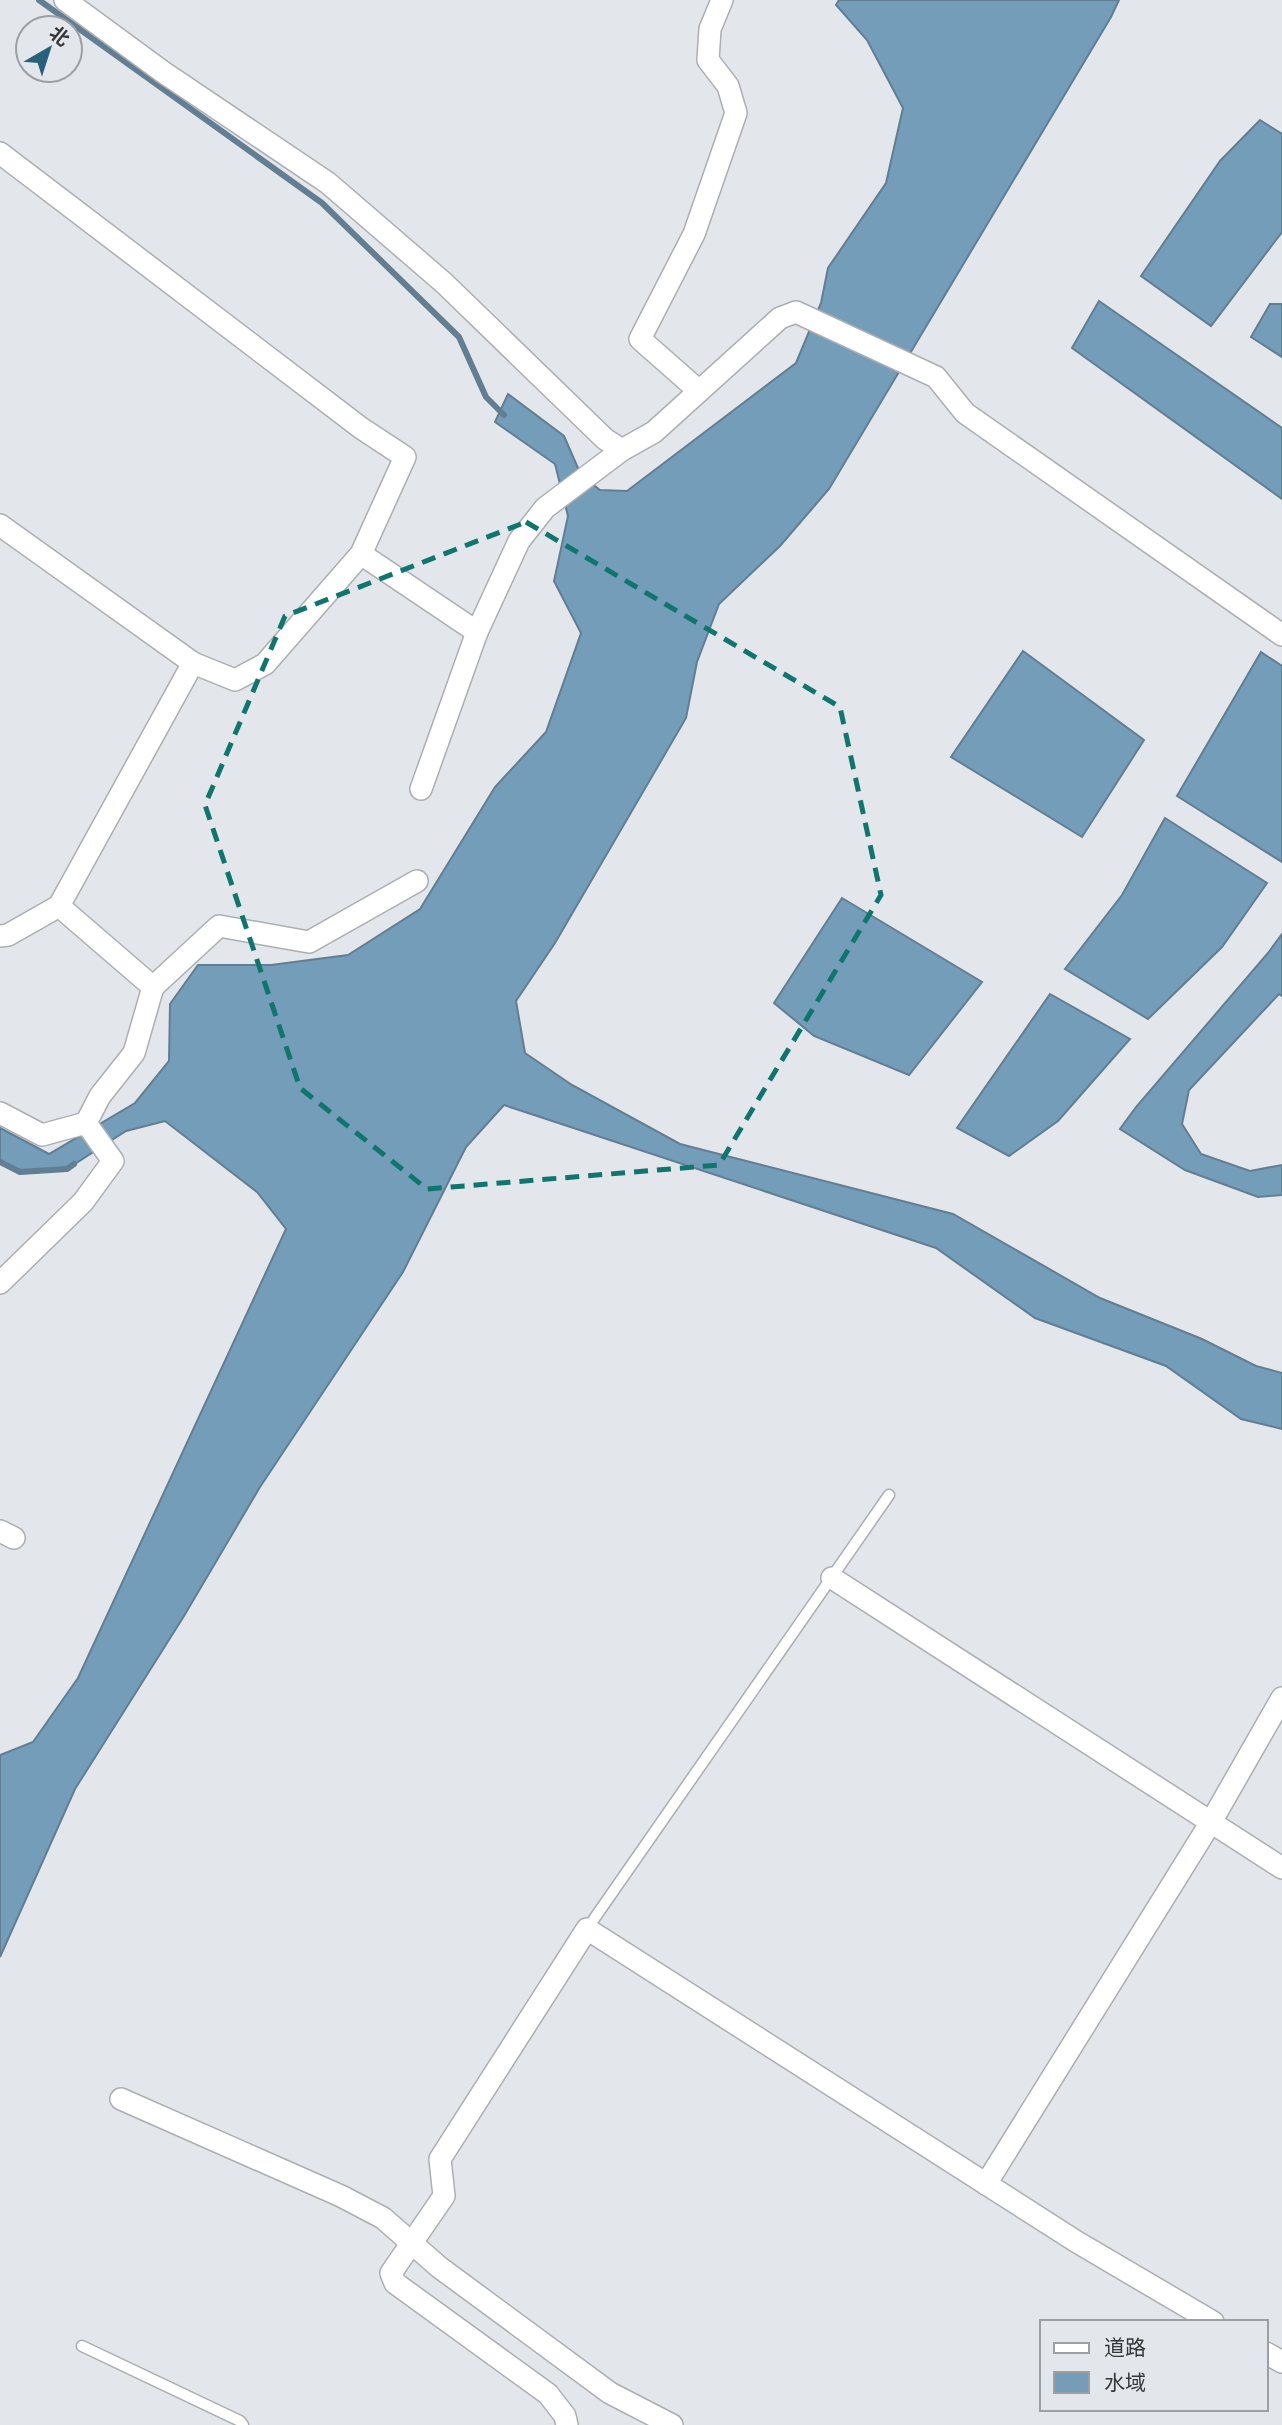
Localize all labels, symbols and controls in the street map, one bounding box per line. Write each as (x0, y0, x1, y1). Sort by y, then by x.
north arrow (14, 14, 84, 84)
text: 北 (43, 18, 77, 53)
legend (1040, 2320, 1268, 2411)
text: 道路 (1104, 2331, 1146, 2363)
text: 水域 (1104, 2366, 1146, 2398)

